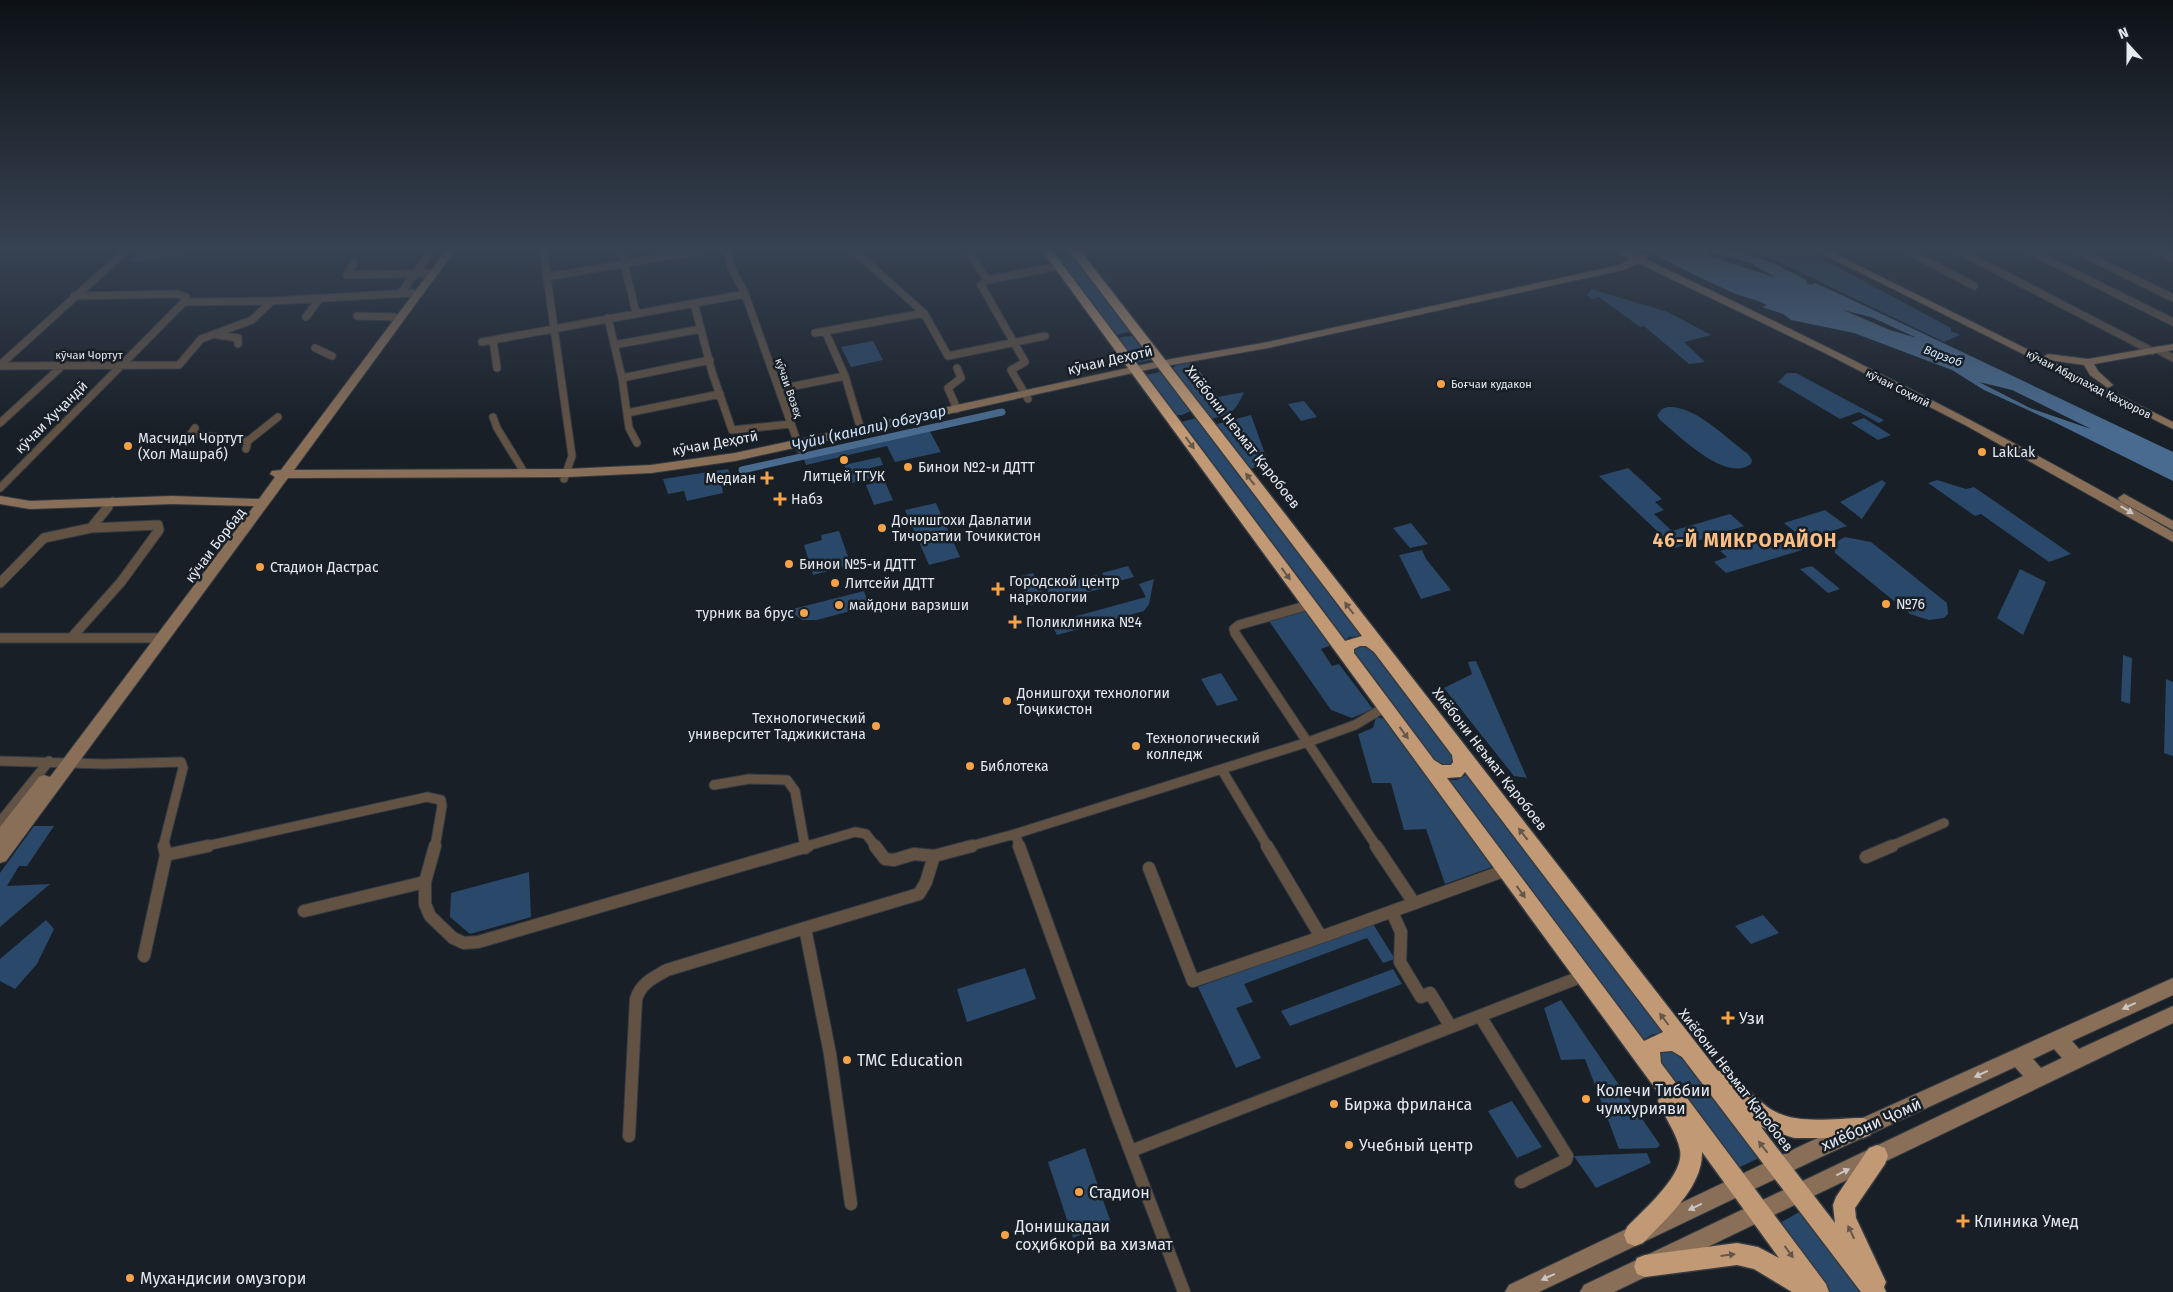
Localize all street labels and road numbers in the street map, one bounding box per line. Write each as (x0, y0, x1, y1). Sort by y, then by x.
street label: кӯчаи Деҳотӣ (1066, 342, 1154, 379)
street label: кӯчаи Абдулаҳад Қаҳҳоров (2024, 347, 2153, 422)
street label: кӯчаи Чортут (55, 349, 123, 362)
street label: кӯчаи Возеҳ (772, 357, 805, 420)
street label: Хиёбони Неъмат Қаробоев (1182, 363, 1304, 512)
street label: кӯчаи Соҳилӣ (1864, 367, 1932, 410)
street label: кӯчаи Хуҷандӣ (11, 377, 91, 457)
street label: кӯчаи Деҳотӣ (671, 428, 759, 459)
street label: кӯчаи Борбад (182, 504, 249, 586)
street label: Хиёбони Неъмат Қаробоев (1429, 685, 1551, 834)
street label: Хиёбони Неъмат Қаробоев (1675, 1006, 1797, 1155)
street label: хиёбони Ҷомӣ (1818, 1094, 1924, 1155)

